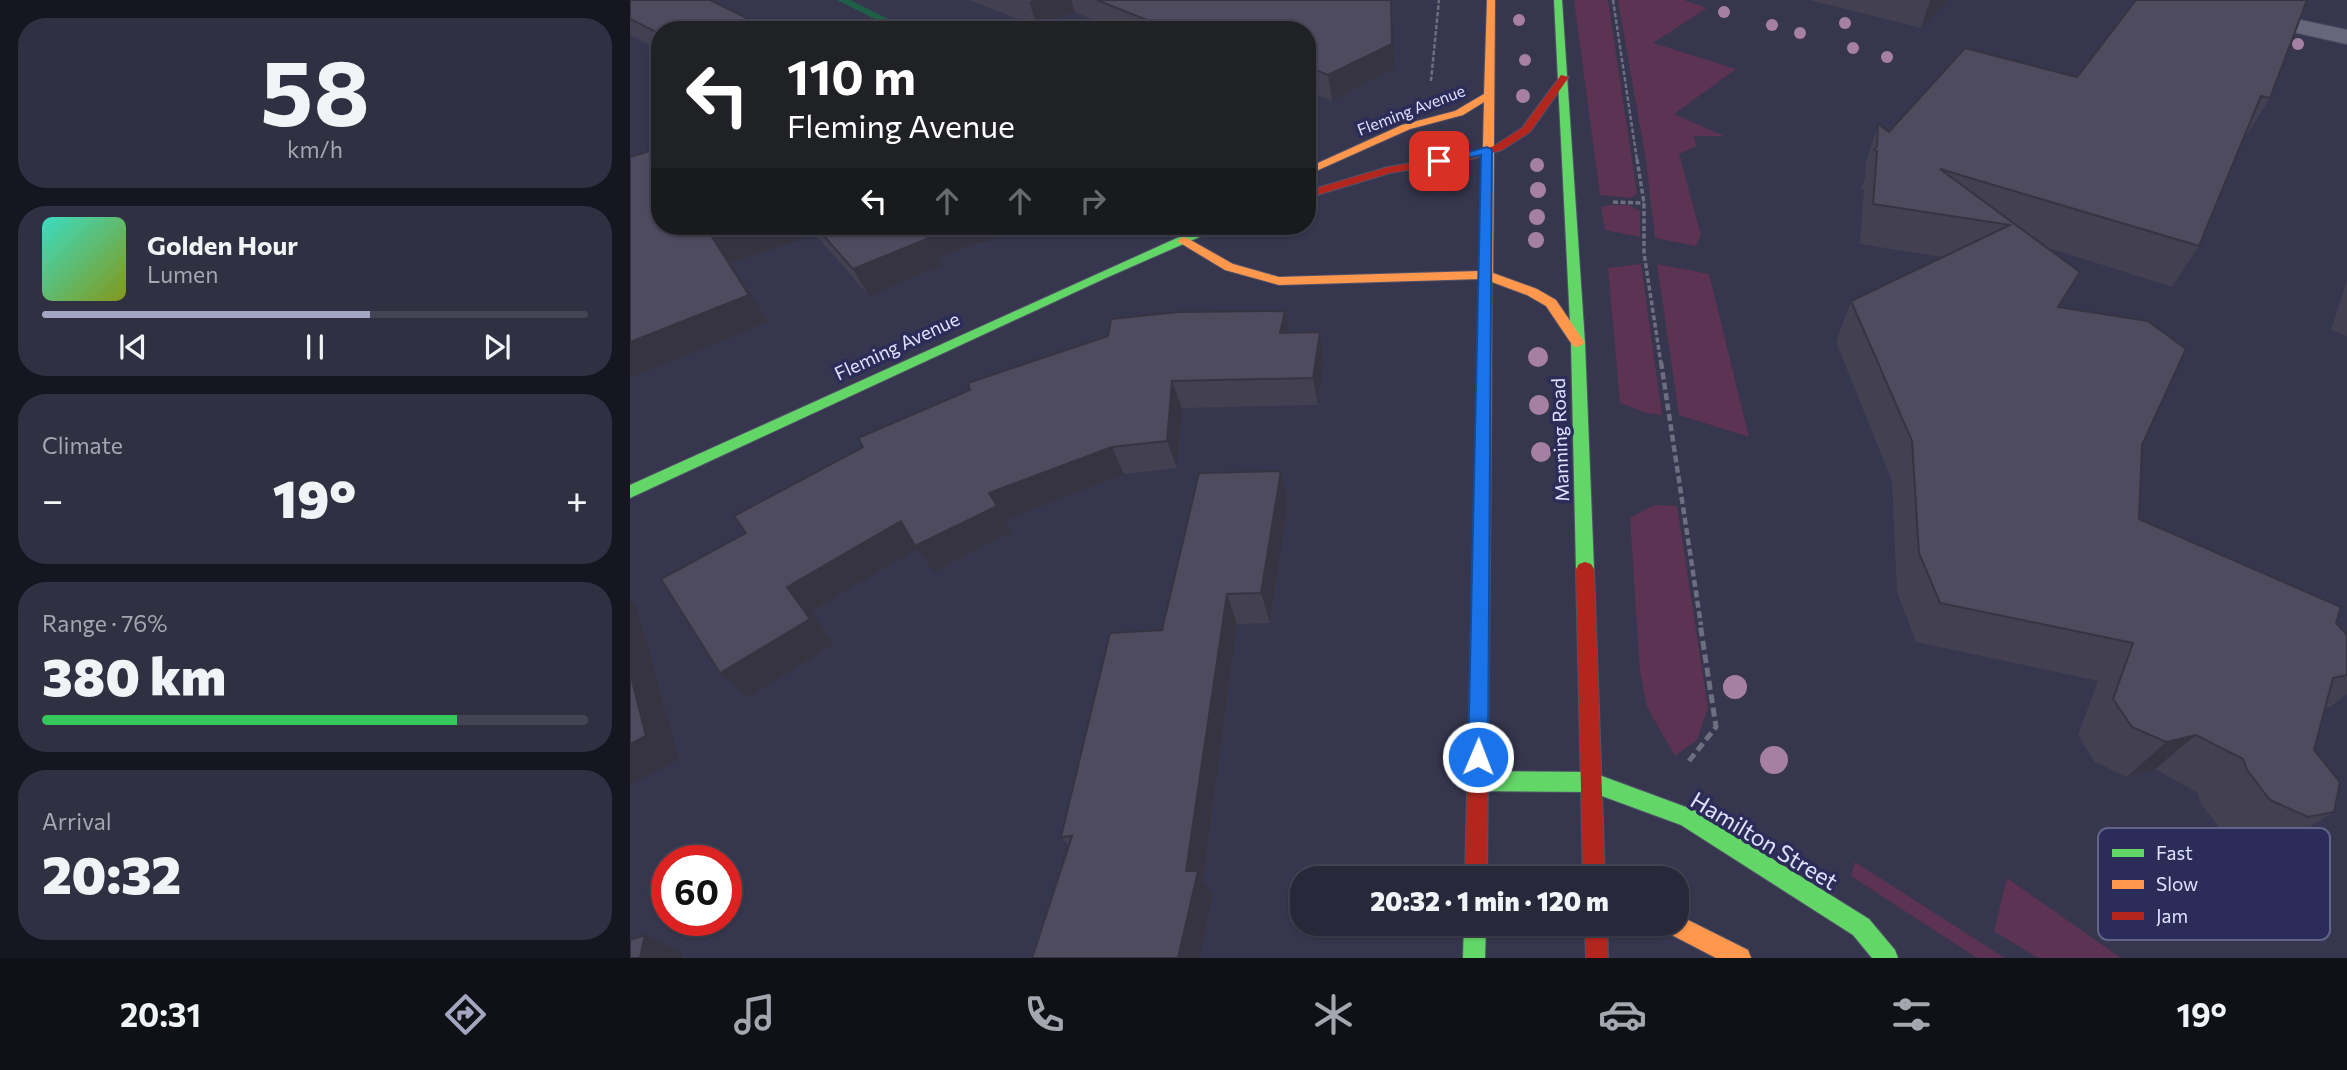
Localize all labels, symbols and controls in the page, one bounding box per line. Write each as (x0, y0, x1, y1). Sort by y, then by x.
text: 58 (260, 33, 370, 145)
text: 110 m (787, 45, 916, 105)
icon: left (672, 49, 763, 140)
street label: Fleming Avenue (1354, 80, 1467, 139)
text: Fleming Avenue (787, 105, 1015, 145)
pin (1409, 131, 1469, 191)
text: km/h (287, 135, 343, 163)
icon: arrive (1420, 142, 1458, 180)
icon: left (855, 182, 893, 220)
icon: ahead (928, 182, 966, 220)
icon: ahead (1001, 182, 1039, 220)
icon: right (1074, 182, 1112, 220)
text: Golden Hour (147, 229, 298, 260)
text: Lumen (147, 260, 218, 288)
street label: Fleming Avenue (831, 307, 963, 385)
icon: previous (114, 328, 152, 366)
icon: pause (296, 328, 334, 366)
icon: next (478, 328, 516, 366)
street label: Manning Road (1546, 378, 1573, 502)
text: Climate (42, 431, 123, 459)
text: 19° (273, 465, 356, 529)
text: − (42, 475, 64, 522)
text: + (566, 475, 588, 522)
text: Range · 76% (42, 609, 167, 637)
text: 380 km (42, 643, 226, 707)
position arrow (1441, 720, 1515, 794)
street label: Hamilton Street (1686, 785, 1843, 895)
text: Arrival (42, 807, 112, 835)
legend (2098, 828, 2330, 940)
text: 20:32 (42, 841, 181, 905)
text: Fast (2156, 841, 2193, 864)
speed limit sign: 60 (651, 845, 742, 936)
text: Slow (2156, 872, 2198, 895)
text: 20:32 · 1 min · 120 m (1370, 885, 1609, 916)
text: Jam (2156, 904, 2188, 927)
icon: directions (441, 990, 490, 1039)
icon: music (730, 990, 779, 1039)
icon: phone (1020, 990, 1069, 1039)
icon: climate (1309, 990, 1358, 1039)
icon: car (1598, 990, 1647, 1039)
icon: filters (1887, 990, 1936, 1039)
text: 20:31 (120, 994, 201, 1034)
text: 19° (2177, 994, 2227, 1034)

